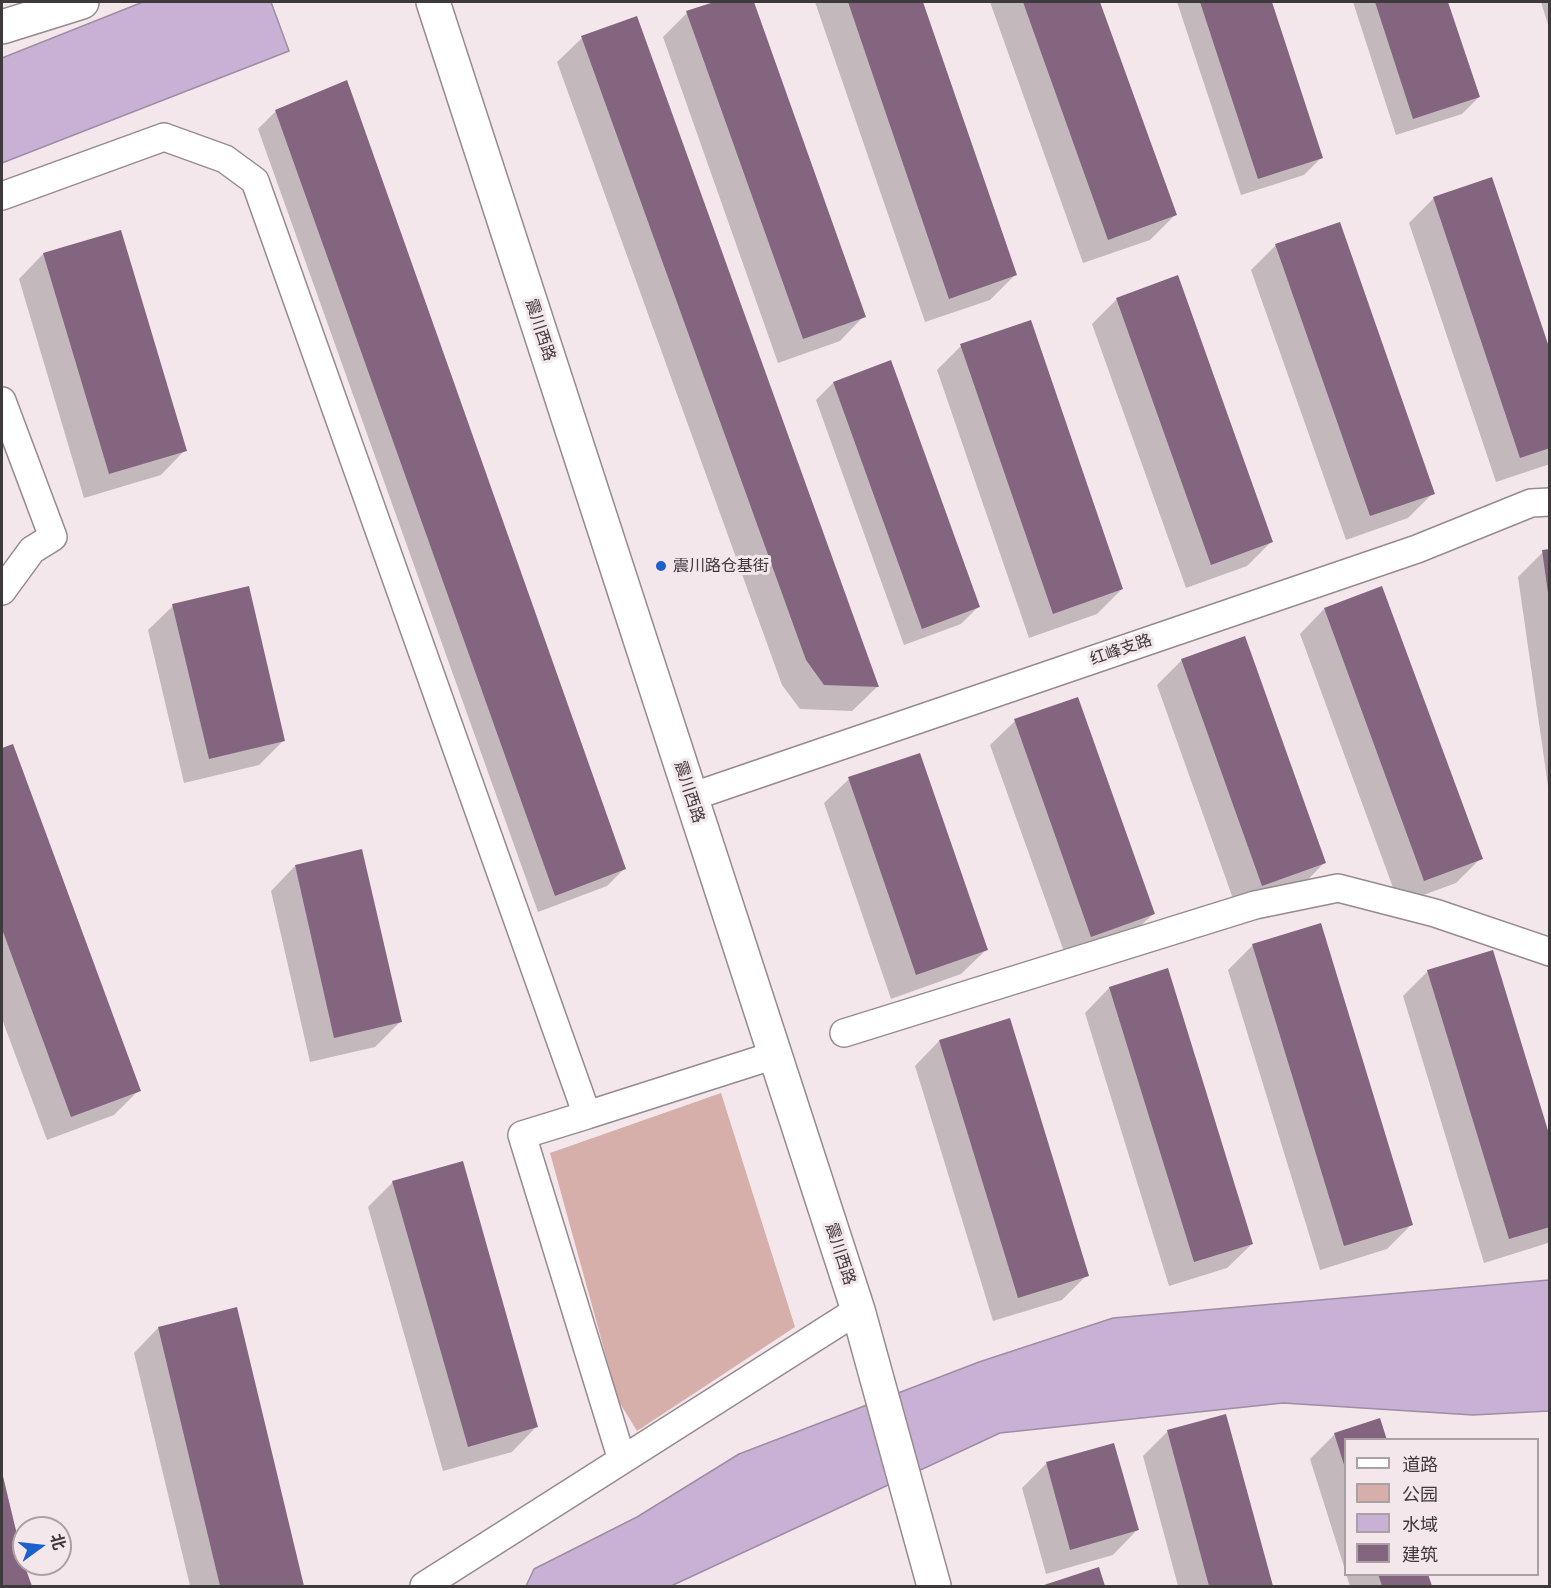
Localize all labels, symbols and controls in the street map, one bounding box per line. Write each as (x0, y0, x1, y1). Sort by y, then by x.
street label: 震川西路 (521, 297, 559, 363)
place label: 震川路仓基街 (673, 556, 769, 576)
marker: 震川路仓基街 (654, 559, 668, 573)
street label: 红峰支路 (1088, 631, 1154, 669)
street label: 震川西路 (670, 759, 708, 825)
street label: 震川西路 (821, 1221, 859, 1287)
legend (1344, 1438, 1539, 1576)
text: 道路 (1402, 1454, 1438, 1476)
text: 公园 (1402, 1484, 1438, 1506)
text: 水域 (1402, 1514, 1438, 1536)
north arrow (12, 1516, 72, 1576)
text: 北 (47, 1532, 69, 1552)
text: 建筑 (1402, 1544, 1438, 1566)

